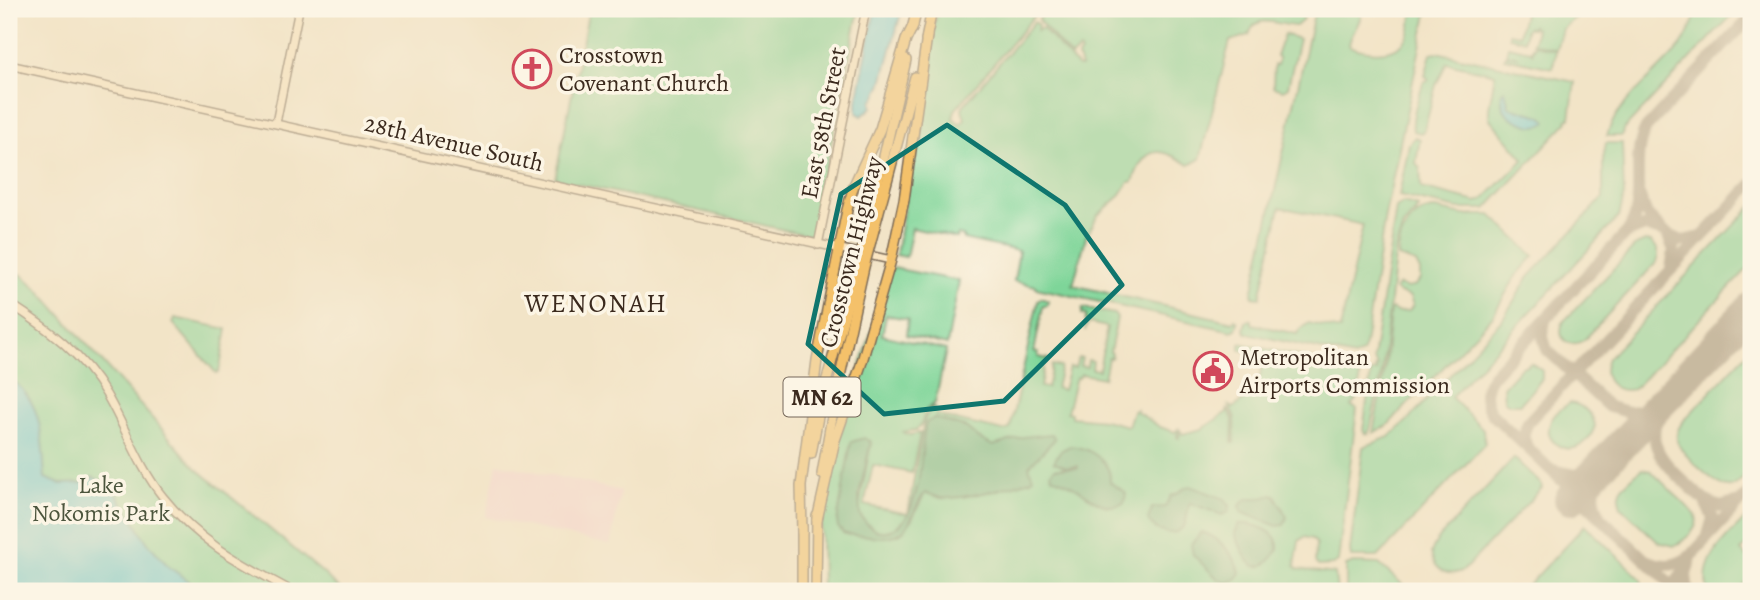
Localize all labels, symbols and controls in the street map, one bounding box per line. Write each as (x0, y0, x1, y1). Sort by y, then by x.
place label: Crosstown Covenant Church (559, 39, 729, 99)
street label: East 58th Street (793, 44, 853, 201)
church icon: Crosstown Covenant Church (511, 48, 553, 90)
street label: 28th Avenue South (361, 107, 547, 179)
street label: Crosstown Highway (812, 153, 890, 351)
district label: WENONAH (523, 286, 668, 321)
place label: Metropolitan Airports Commission (1239, 341, 1450, 401)
public building icon: Metropolitan Airports Commission (1192, 350, 1234, 392)
road number: MN 62 (784, 378, 860, 416)
park label: Lake Nokomis Park (32, 469, 170, 529)

